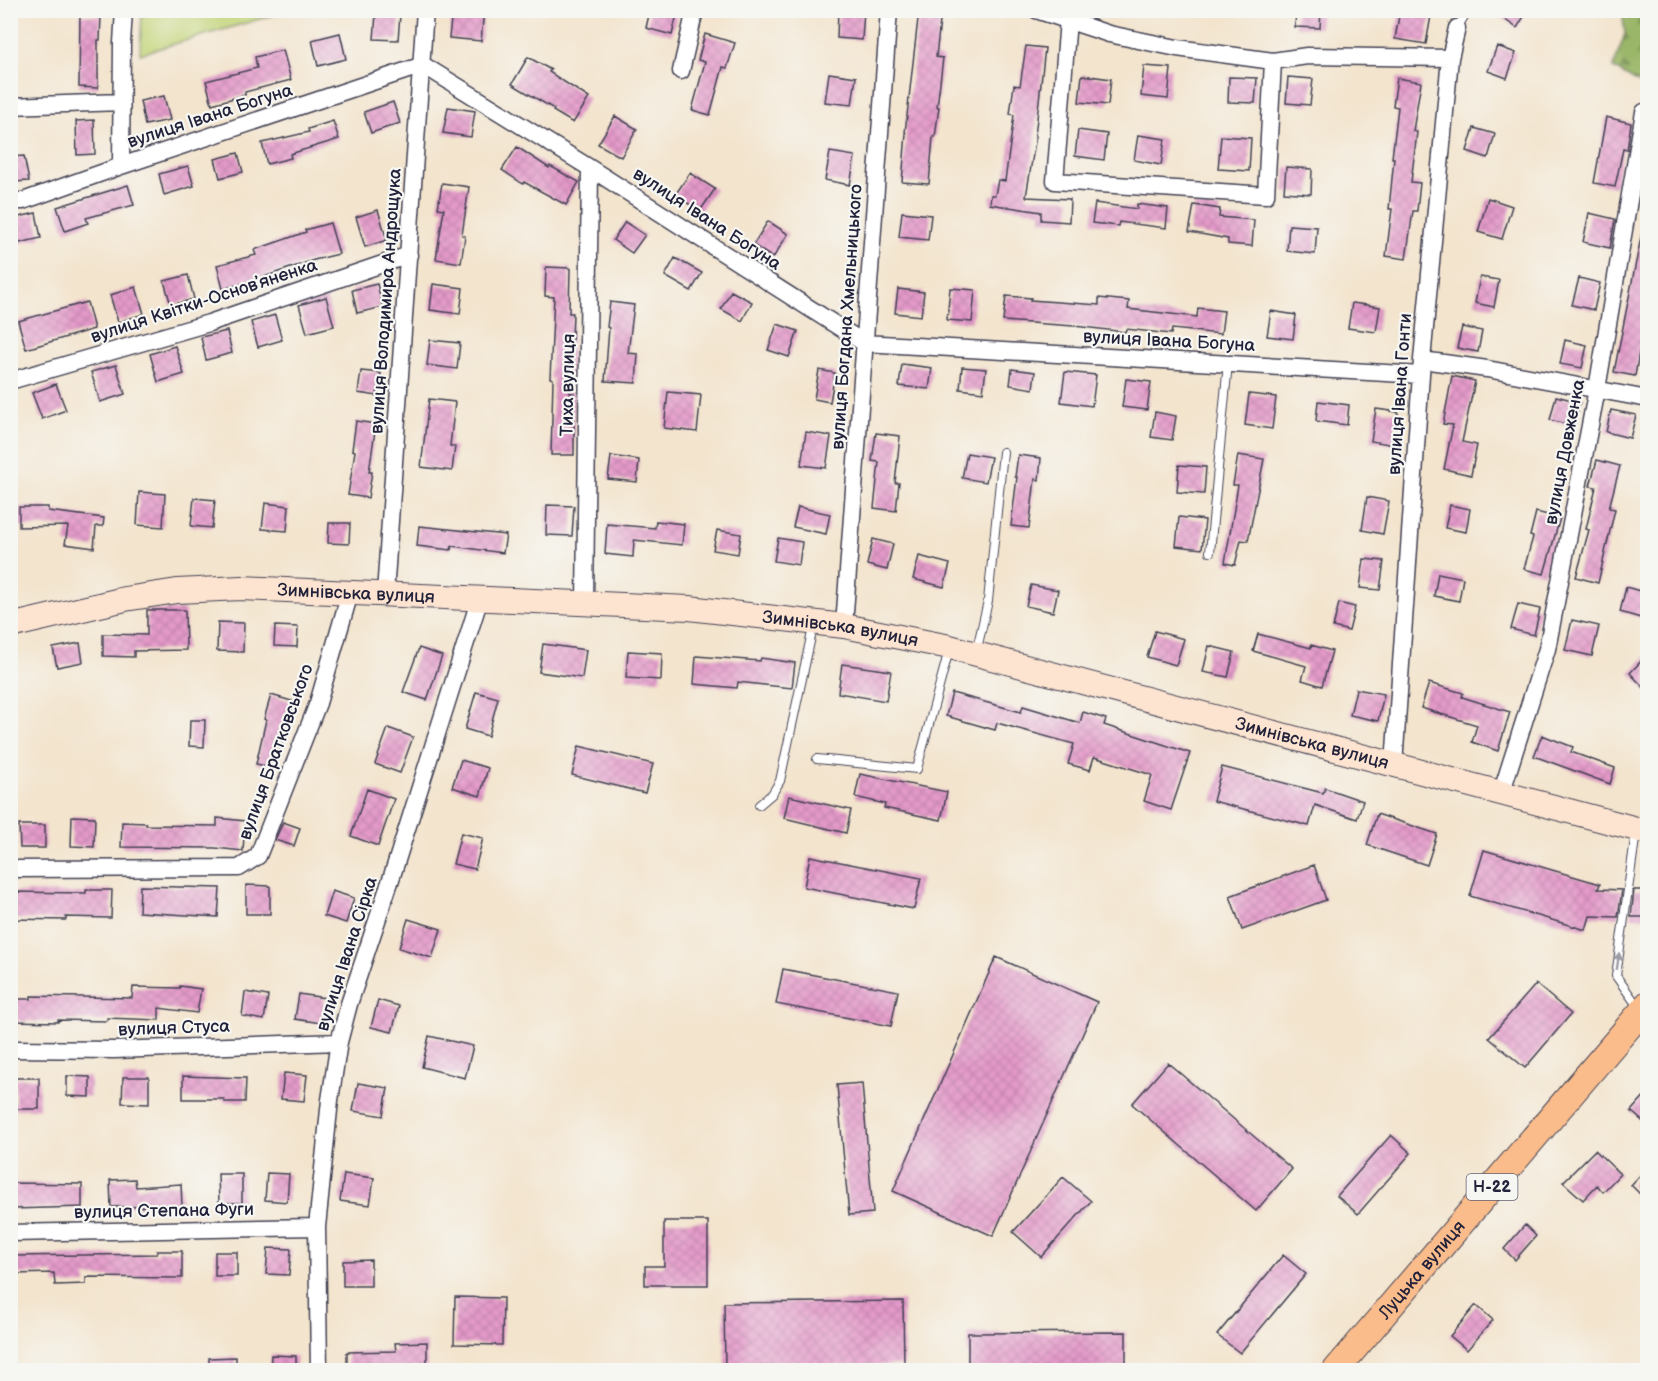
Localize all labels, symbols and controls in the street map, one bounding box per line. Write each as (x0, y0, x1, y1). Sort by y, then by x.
street label: вулиця Івана Богуна (125, 79, 296, 153)
street label: вулиця Івана Богуна (629, 163, 785, 275)
street label: вулиця Володимира Андрощука (366, 167, 406, 435)
street label: вулиця Богдана Хмельницького (827, 184, 867, 450)
street label: вулиця Квітки-Основʼяненка (88, 254, 320, 348)
street label: вулиця Івана Гонти (1384, 312, 1416, 476)
street label: вулиця Івана Богуна (1082, 326, 1256, 356)
street label: Тиха вулиця (557, 334, 579, 436)
street label: вулиця Довженка (1541, 377, 1589, 526)
street label: Зимнівська вулиця (277, 579, 435, 607)
street label: Зимнівська вулиця (761, 606, 920, 651)
street label: вулиця Братковського (234, 661, 318, 843)
street label: Зимнівська вулиця (1233, 713, 1391, 773)
street label: вулиця Івана Сірка (312, 874, 382, 1034)
one-way arrow (1613, 951, 1622, 970)
street label: вулиця Стуса (118, 1016, 231, 1040)
road number: Н-22 (1466, 1174, 1518, 1200)
street label: вулиця Степана Фуги (74, 1199, 254, 1223)
street label: Луцька вулиця (1373, 1216, 1469, 1324)

